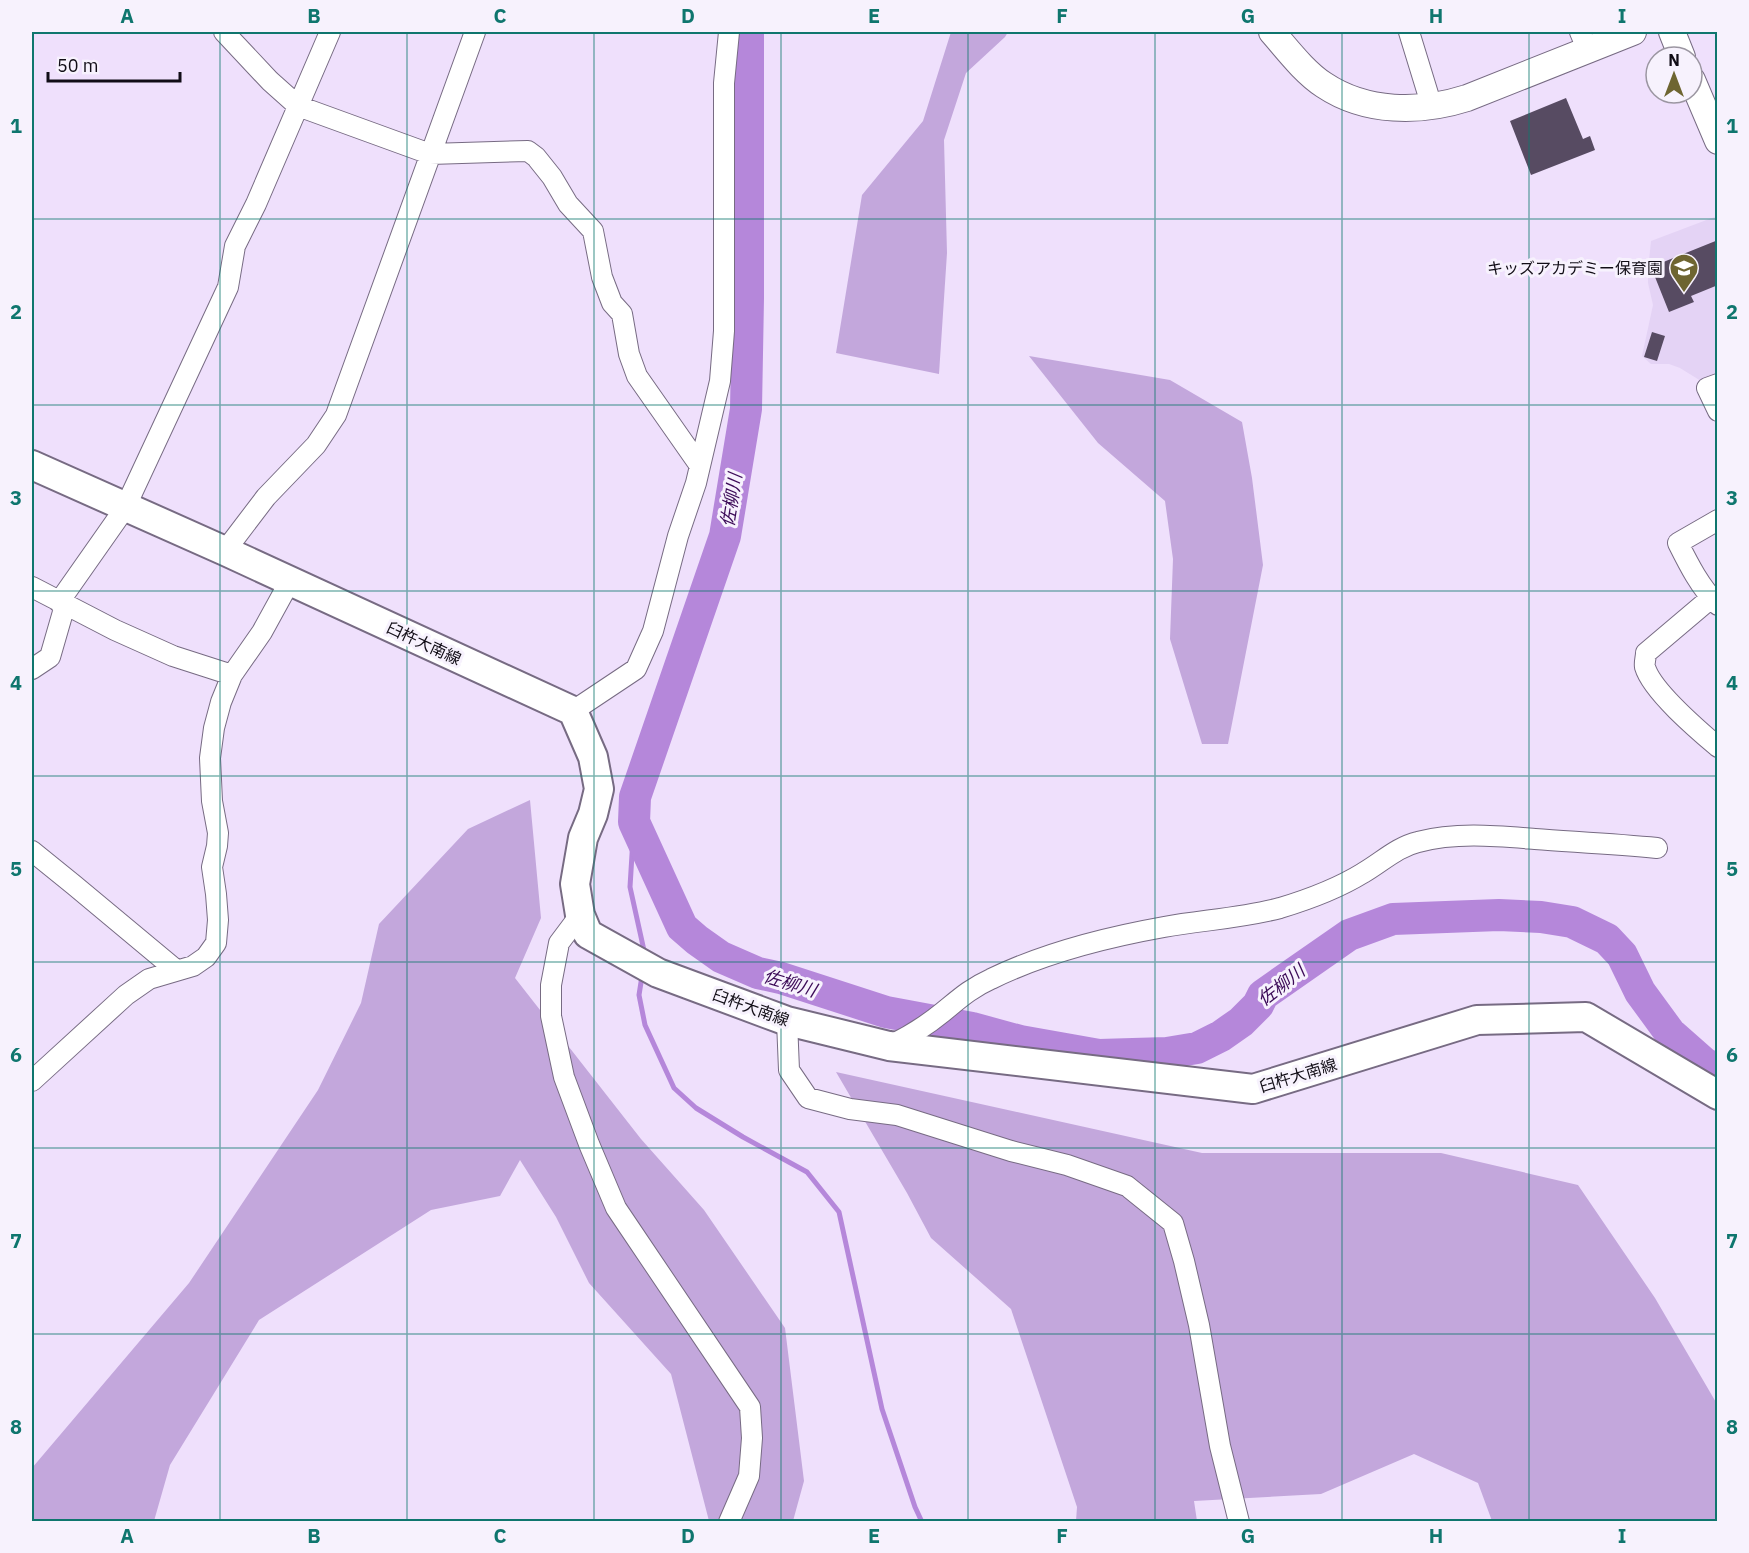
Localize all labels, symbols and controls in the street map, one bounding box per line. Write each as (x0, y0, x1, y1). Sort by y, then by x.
text: A (120, 2, 134, 29)
text: B (307, 2, 321, 29)
text: C (493, 2, 507, 29)
text: D (681, 2, 695, 29)
text: E (868, 2, 880, 29)
text: F (1056, 2, 1068, 29)
text: G (1241, 2, 1255, 29)
text: H (1429, 2, 1443, 29)
text: I (1618, 2, 1626, 29)
scale bar (48, 45, 180, 83)
north arrow (1644, 45, 1704, 105)
text: N (1668, 50, 1680, 70)
text: 50 m (57, 54, 99, 77)
text: 1 (10, 112, 22, 139)
text: 1 (1726, 112, 1738, 139)
school or university icon: キッズアカデミー保育園 (1668, 252, 1700, 294)
place label: キッズアカデミー保育園 (1487, 258, 1663, 278)
text: 2 (10, 298, 22, 325)
text: 2 (1726, 298, 1738, 325)
water label: 佐柳川 (715, 470, 747, 528)
text: 3 (10, 484, 22, 511)
text: 3 (1726, 484, 1738, 511)
street label: 臼杵大南線 (384, 617, 464, 669)
text: 4 (10, 669, 22, 696)
text: 4 (1726, 669, 1738, 696)
text: 5 (10, 855, 22, 882)
text: 5 (1726, 855, 1738, 882)
water label: 佐柳川 (1253, 958, 1311, 1011)
water label: 佐柳川 (761, 964, 821, 1002)
street label: 臼杵大南線 (710, 984, 792, 1030)
text: 6 (10, 1041, 22, 1068)
text: 6 (1726, 1041, 1738, 1068)
street label: 臼杵大南線 (1257, 1054, 1339, 1096)
text: 7 (10, 1227, 22, 1254)
text: 7 (1726, 1227, 1738, 1254)
text: 8 (10, 1413, 22, 1440)
text: 8 (1726, 1413, 1738, 1440)
text: A (120, 1522, 134, 1549)
text: B (307, 1522, 321, 1549)
text: C (493, 1522, 507, 1549)
text: D (681, 1522, 695, 1549)
text: E (868, 1522, 880, 1549)
text: F (1056, 1522, 1068, 1549)
text: G (1241, 1522, 1255, 1549)
text: H (1429, 1522, 1443, 1549)
text: I (1618, 1522, 1626, 1549)

